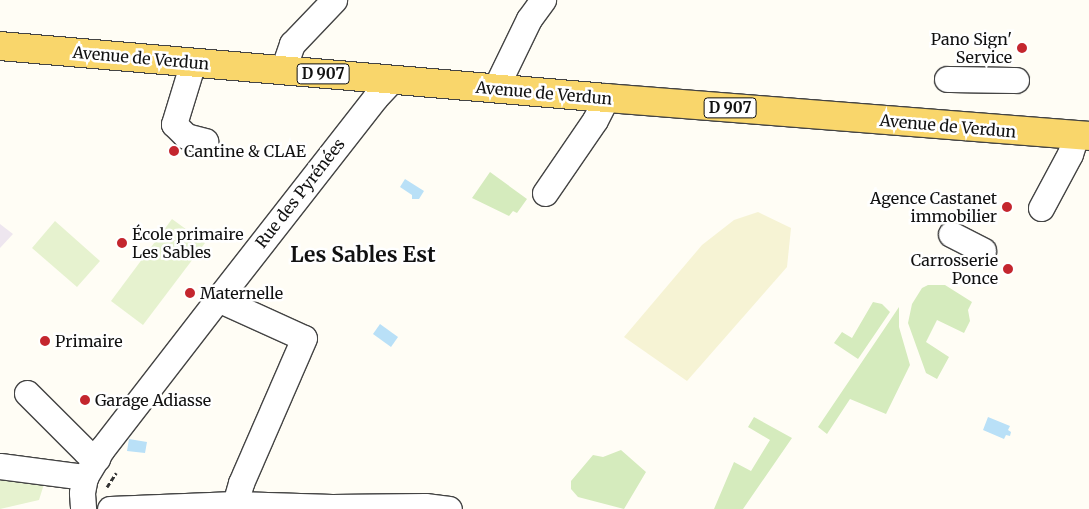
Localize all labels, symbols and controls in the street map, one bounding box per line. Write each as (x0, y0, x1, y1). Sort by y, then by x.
place label: Pano Sign' Service (931, 29, 1012, 67)
street label: Avenue de Verdun (72, 42, 210, 74)
marker: Pano Sign' Service (1016, 42, 1028, 54)
road number: D 907 (296, 62, 350, 86)
street label: Avenue de Verdun (475, 77, 613, 109)
road number: D 907 (702, 96, 758, 120)
street label: Avenue de Verdun (879, 110, 1017, 142)
street label: Rue des Pyrénées (251, 134, 349, 252)
place label: Cantine & CLAE (184, 141, 306, 161)
marker: Cantine & CLAE (168, 145, 180, 157)
place label: Agence Castanet immobilier (870, 188, 997, 226)
marker: Agence Castanet immobilier (1001, 201, 1013, 213)
place label: École primaire Les Sables (132, 224, 244, 262)
marker: École primaire Les Sables (116, 237, 128, 249)
district label: Les Sables Est (290, 242, 436, 268)
place label: Carrosserie Ponce (911, 250, 998, 288)
marker: Carrosserie Ponce (1002, 263, 1014, 275)
place label: Maternelle (200, 283, 283, 303)
marker: Maternelle (184, 287, 196, 299)
place label: Primaire (55, 331, 123, 351)
marker: Primaire (39, 335, 51, 347)
place label: Garage Adiasse (95, 390, 211, 410)
marker: Garage Adiasse (79, 394, 91, 406)

